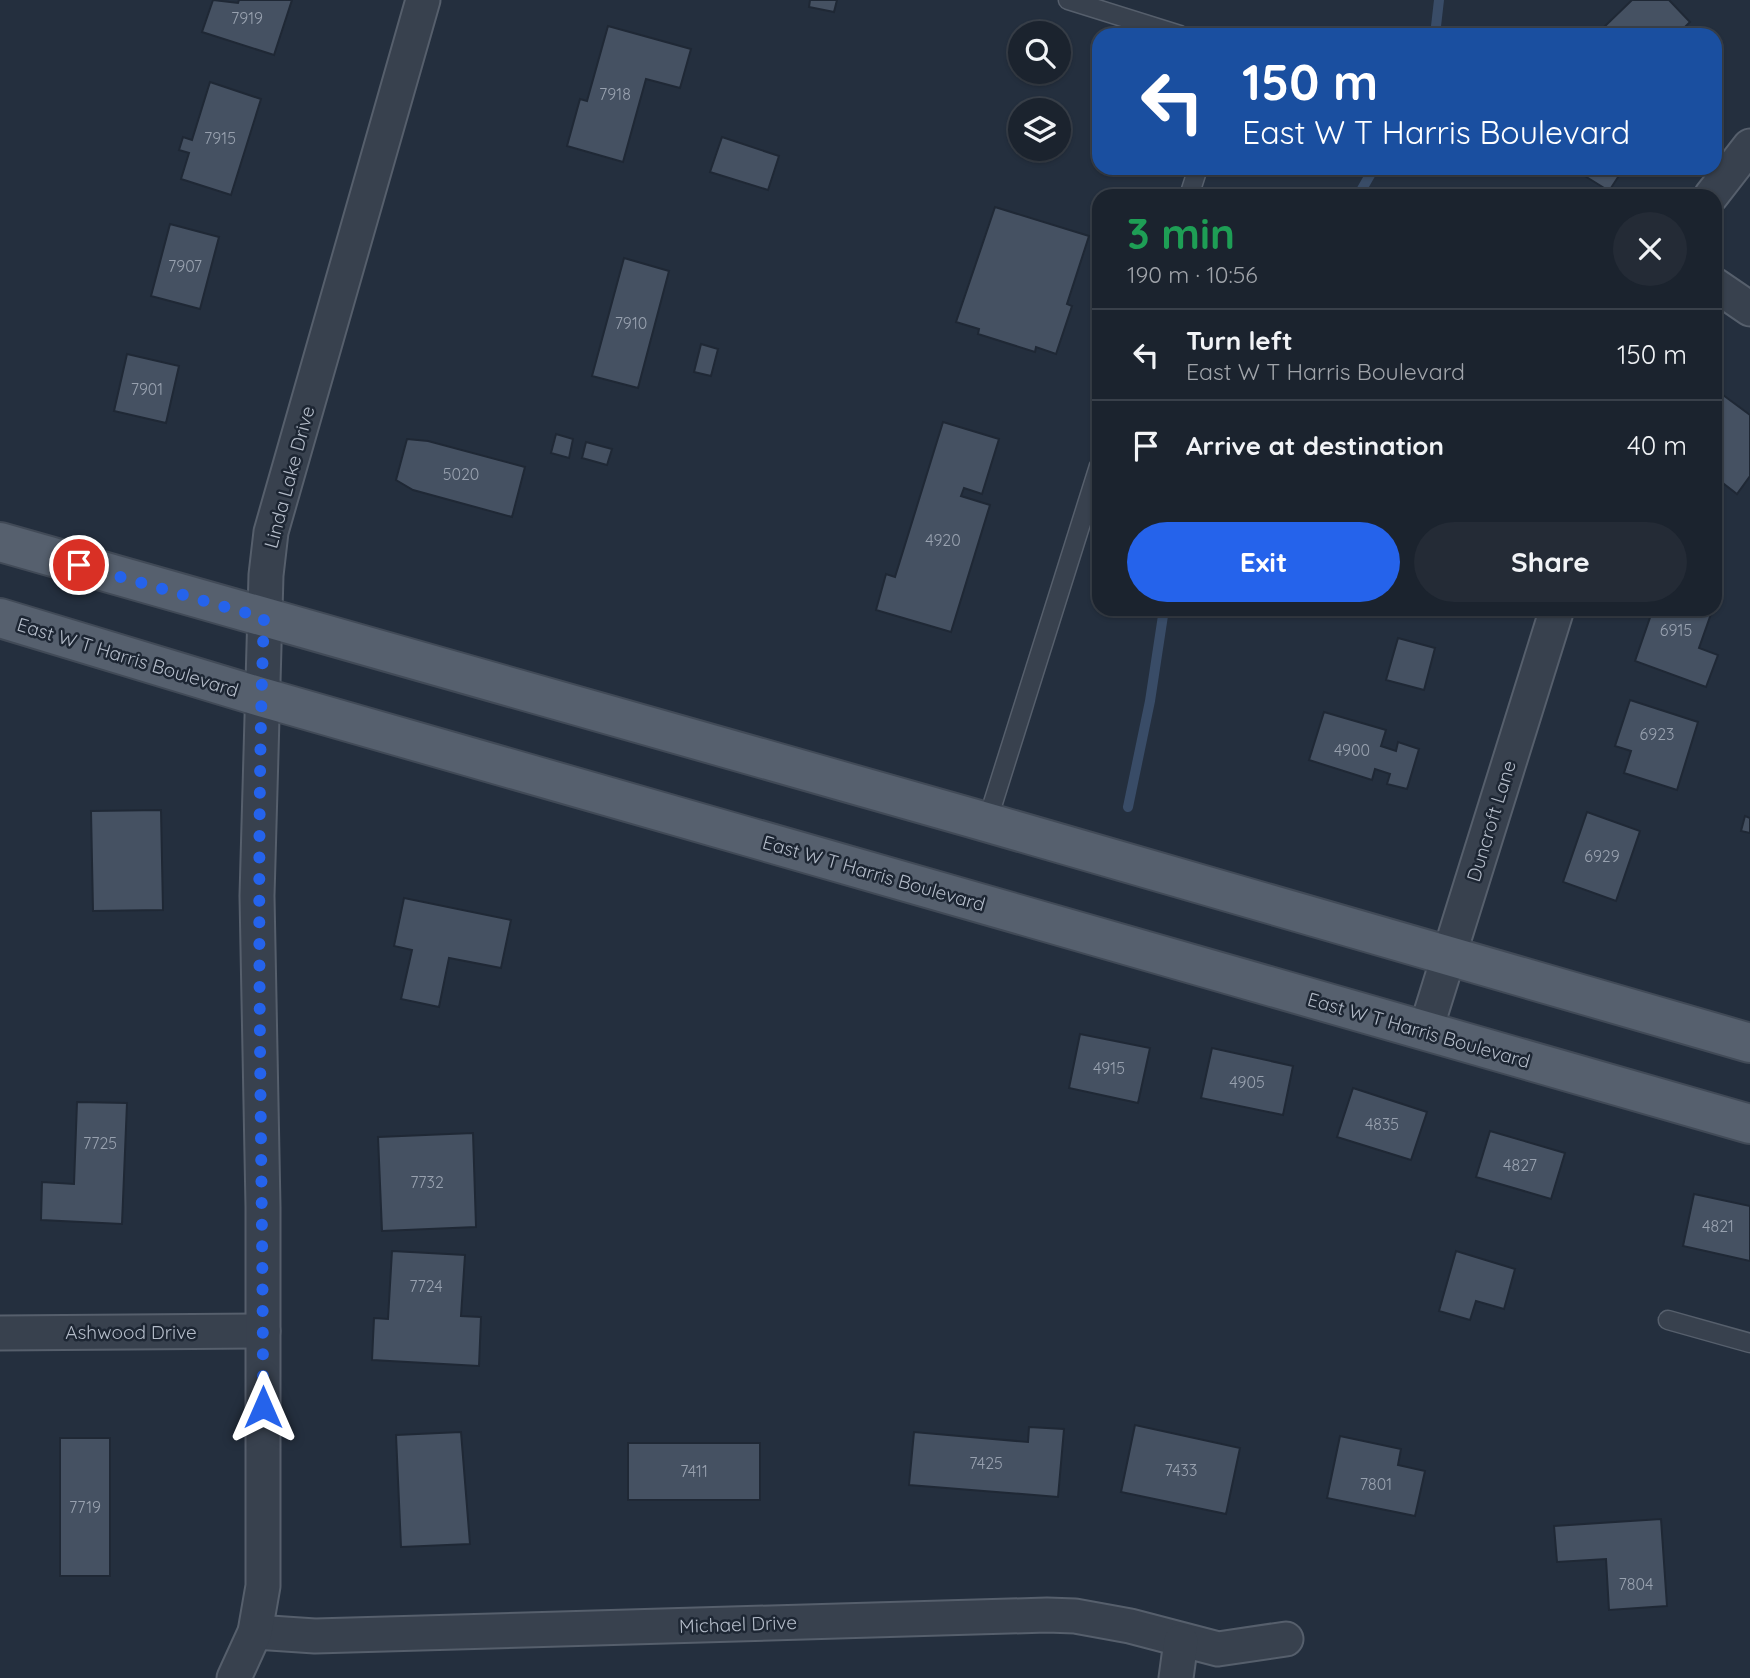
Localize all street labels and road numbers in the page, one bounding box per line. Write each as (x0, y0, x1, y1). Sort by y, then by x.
street label: Linda Lake Drive (258, 403, 320, 551)
street label: East W T Harris Boulevard (14, 612, 242, 702)
street label: Duncroft Lane (1461, 757, 1521, 885)
street label: East W T Harris Boulevard (760, 830, 988, 916)
street label: East W T Harris Boulevard (1305, 987, 1533, 1073)
street label: Ashwood Drive (65, 1320, 197, 1344)
street label: Michael Drive (679, 1610, 797, 1638)

